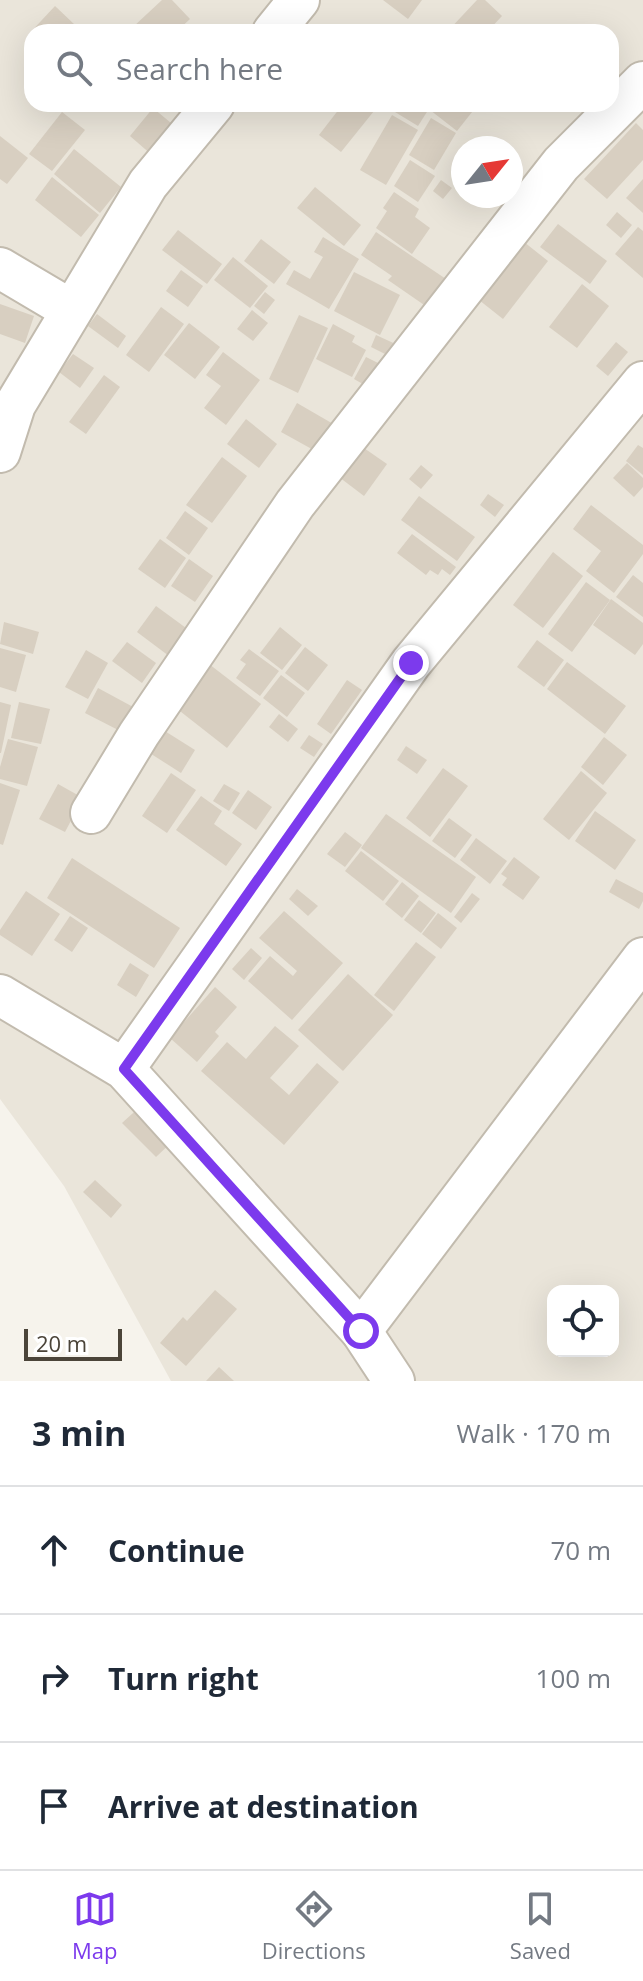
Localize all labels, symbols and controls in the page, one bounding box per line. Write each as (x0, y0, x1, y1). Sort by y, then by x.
search box (24, 24, 619, 112)
icon: search (52, 46, 96, 90)
text: Search here (116, 48, 283, 89)
north arrow (451, 136, 523, 208)
route end (393, 645, 429, 681)
map controls (547, 1285, 619, 1357)
button: locate (547, 1285, 619, 1357)
route start (343, 1313, 379, 1349)
scale bar (24, 1325, 122, 1361)
text: 20 m (36, 1328, 87, 1358)
text: 3 min (32, 1410, 126, 1456)
text: Walk · 170 m (457, 1415, 611, 1451)
icon: ahead (32, 1528, 76, 1572)
text: Continue (108, 1530, 245, 1571)
text: 70 m (550, 1532, 611, 1568)
icon: right (32, 1656, 76, 1700)
text: Turn right (108, 1658, 259, 1699)
text: 100 m (536, 1660, 611, 1696)
icon: arrive (32, 1784, 76, 1828)
text: Arrive at destination (108, 1786, 419, 1827)
tab: Map (72, 1887, 118, 1965)
tab: Directions (262, 1887, 366, 1965)
tab: Saved (510, 1887, 571, 1965)

